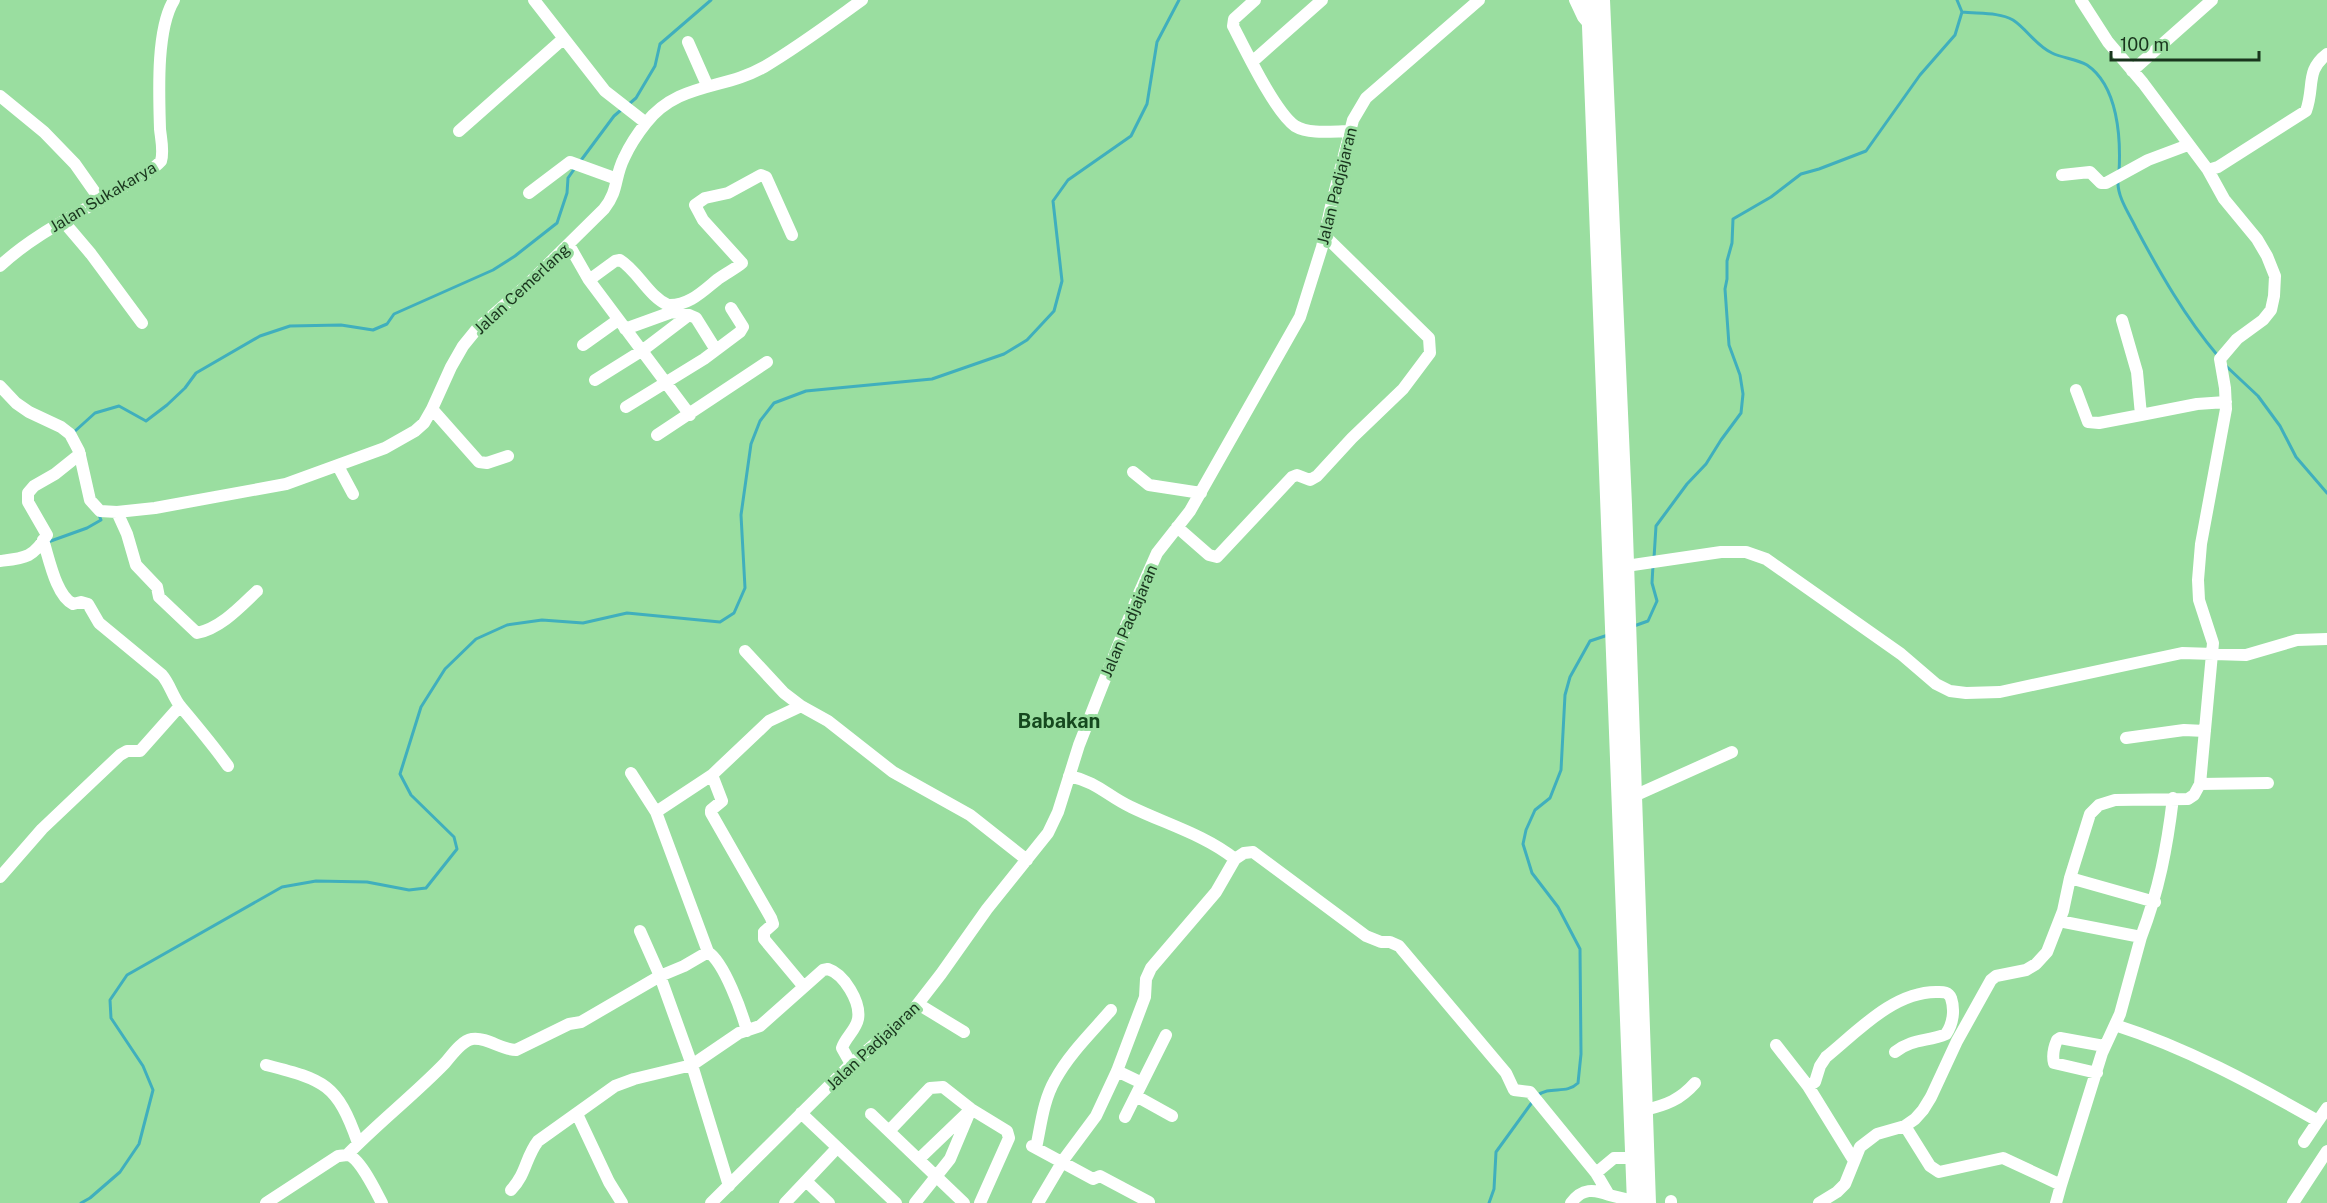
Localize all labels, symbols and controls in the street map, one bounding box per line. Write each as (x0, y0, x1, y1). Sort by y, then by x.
scale bar (2111, 24, 2260, 62)
text: 100 m (2120, 34, 2169, 55)
street label: Jalan Padjajaran (1313, 125, 1361, 247)
street label: Jalan Sukakarya (46, 158, 160, 236)
street label: Jalan Cemerlang (470, 240, 574, 338)
street label: Jalan Padjajaran (1097, 562, 1161, 680)
district label: Babakan (1018, 709, 1100, 733)
street label: Jalan Padjajaran (823, 998, 923, 1094)

